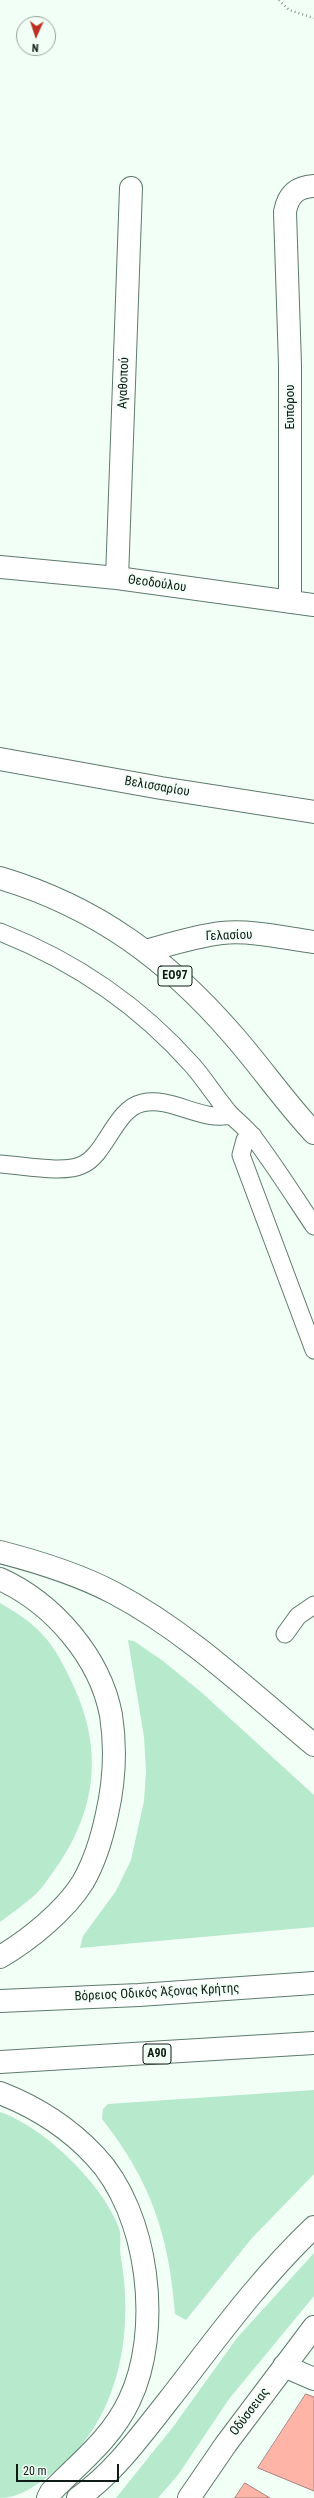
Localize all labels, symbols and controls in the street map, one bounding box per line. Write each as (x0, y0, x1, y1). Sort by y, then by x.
north arrow (16, 16, 56, 56)
text: N (32, 41, 39, 54)
street label: Αγαθοπού (115, 357, 133, 409)
street label: Ευπόρου (283, 384, 299, 430)
street label: Θεοδούλου (127, 572, 187, 596)
street label: Βελισσαρίου (123, 774, 191, 800)
street label: Γελασίου (205, 927, 253, 945)
road number: ΕΟ97 (158, 966, 192, 986)
street label: Βόρειος Οδικός Άξονας Κρήτης (74, 1981, 240, 2005)
road number: Α90 (143, 2044, 171, 2064)
street label: Οδύσσειας (227, 2385, 273, 2439)
scale bar (18, 2456, 121, 2482)
text: 20 m (23, 2464, 47, 2478)

